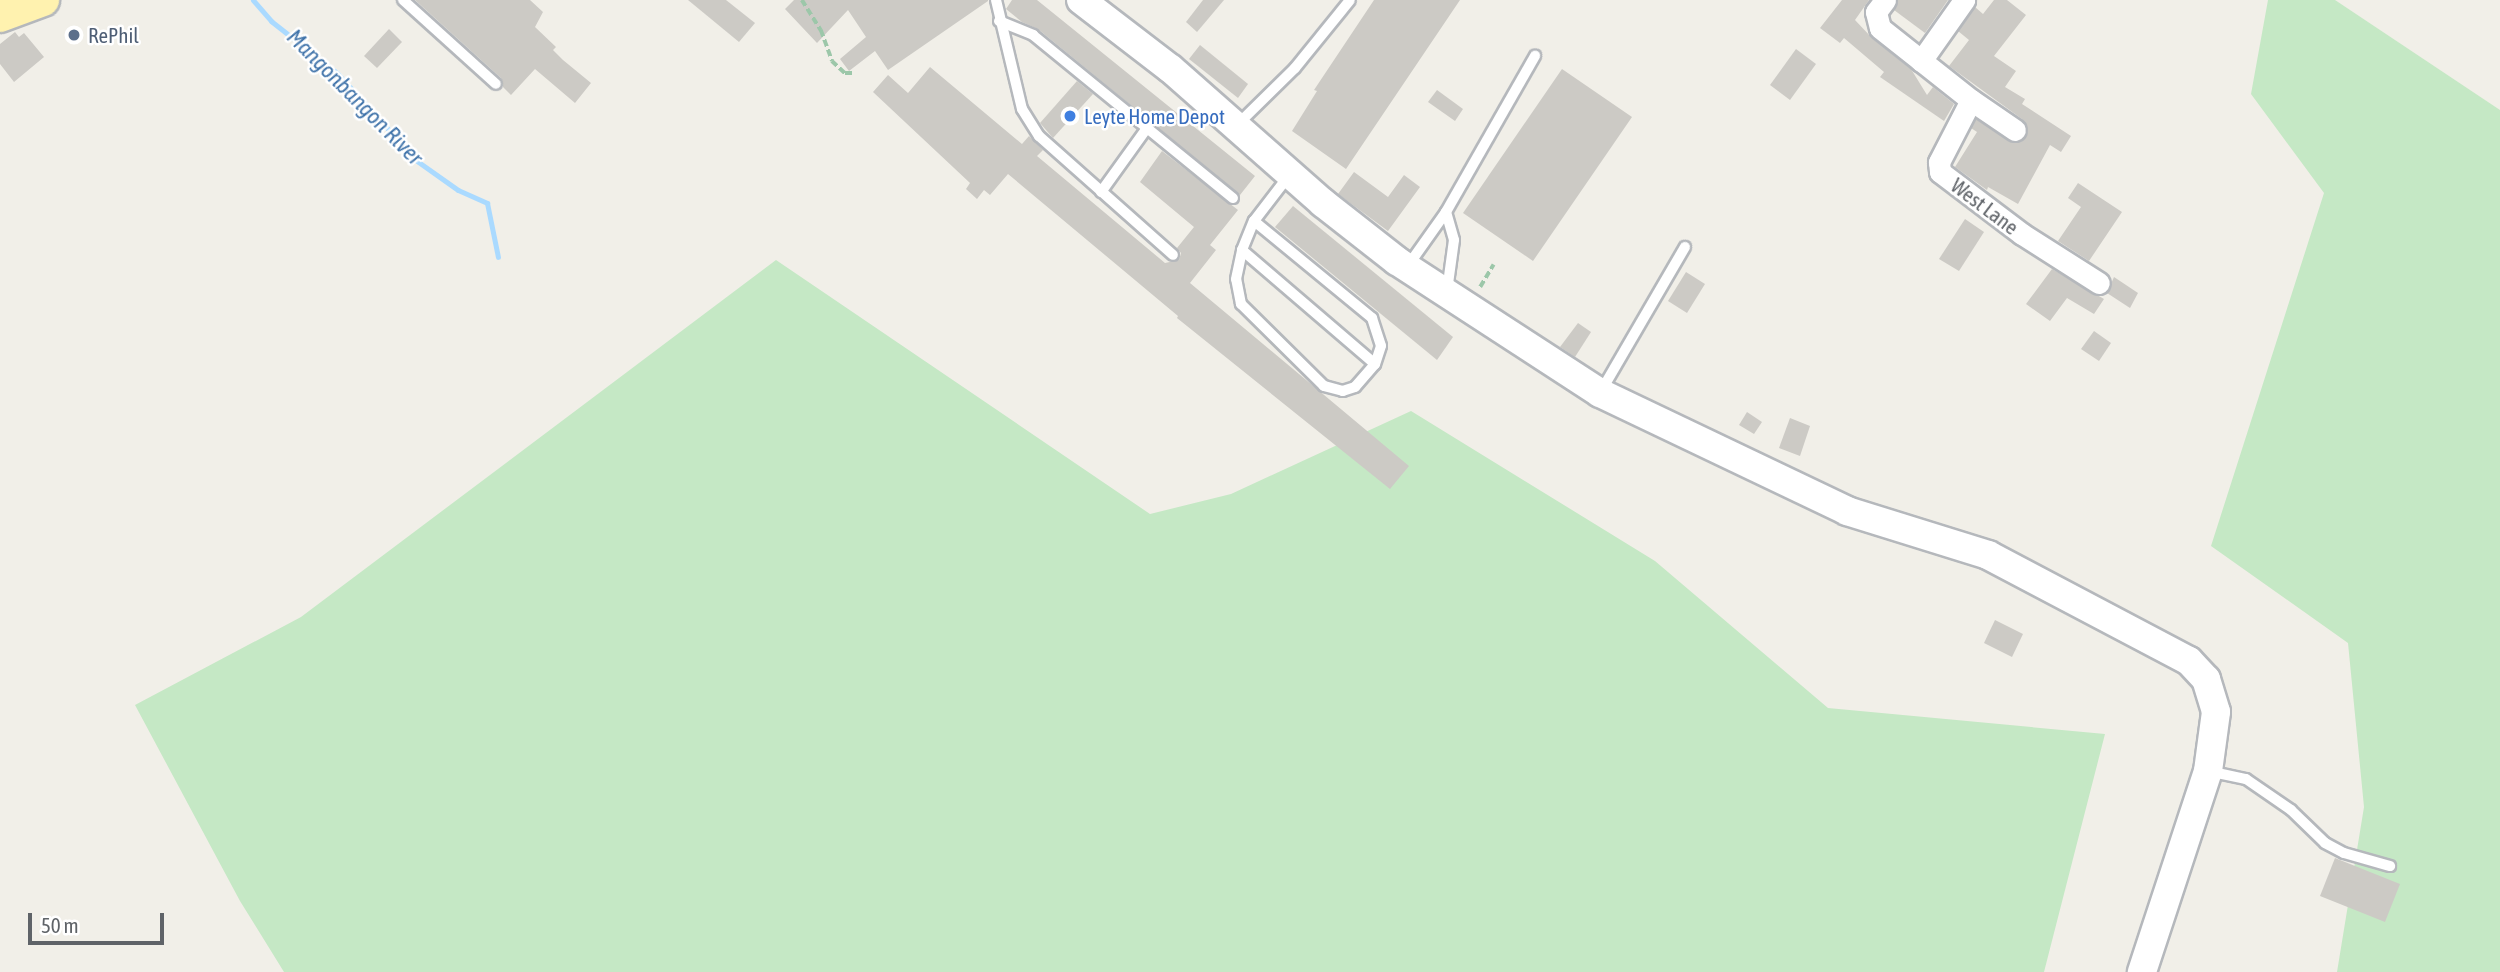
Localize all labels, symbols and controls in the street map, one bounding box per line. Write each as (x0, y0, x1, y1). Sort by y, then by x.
place label: RePhil (88, 22, 139, 48)
water label: Mangonbangon River (281, 23, 429, 171)
marker: RePhil (66, 27, 82, 43)
place label: Leyte Home Depot (1084, 103, 1225, 129)
marker: Leyte Home Depot (1062, 108, 1078, 124)
street label: West Lane (1946, 172, 2024, 240)
scale bar (32, 898, 168, 942)
text: 50 m (41, 913, 79, 937)

